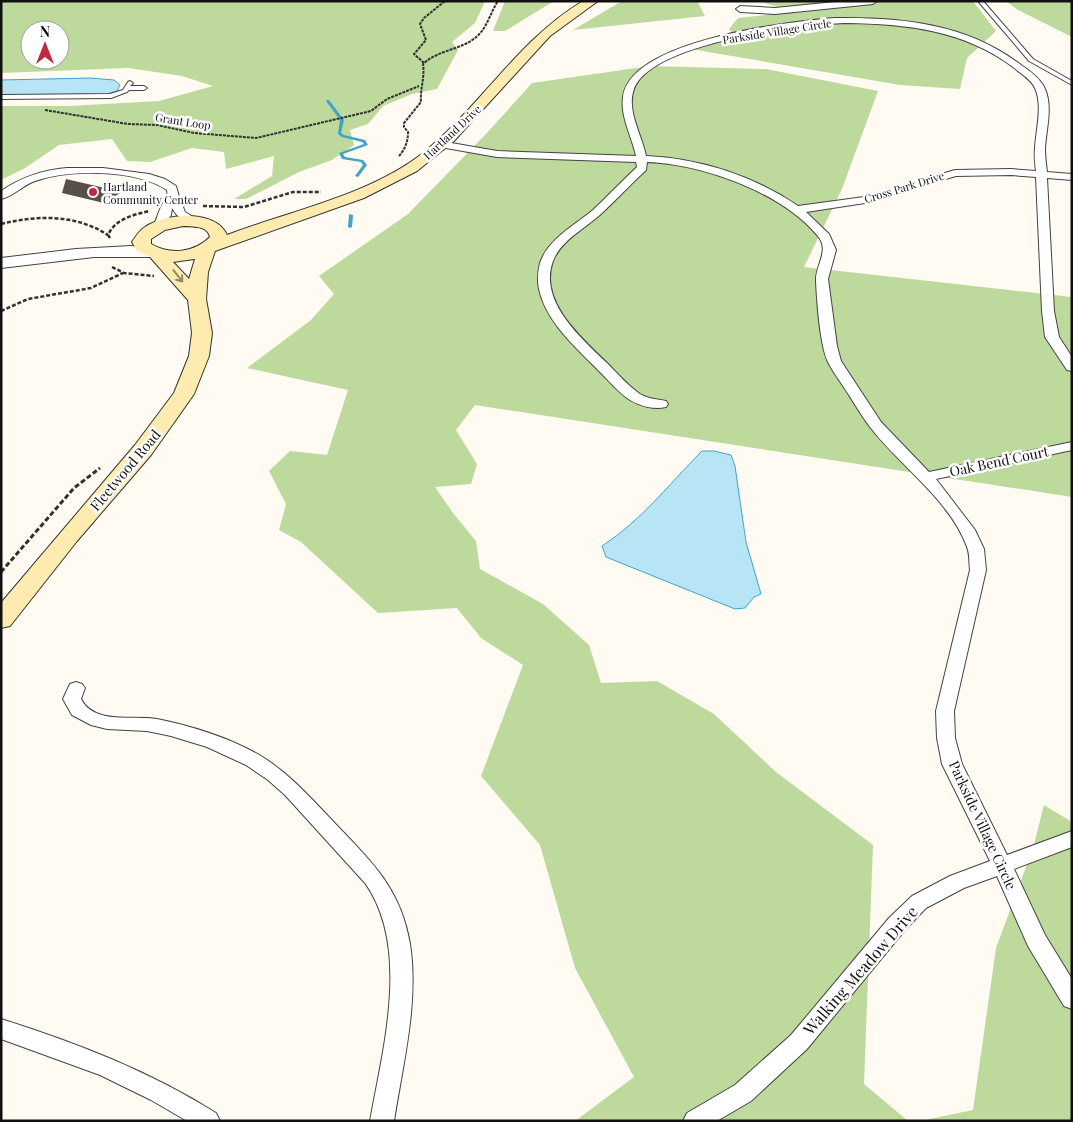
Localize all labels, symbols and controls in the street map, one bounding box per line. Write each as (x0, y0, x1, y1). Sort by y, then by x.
street label: Parkside Village Circle (721, 15, 833, 47)
north arrow (20, 20, 70, 70)
text: N (40, 22, 50, 41)
street label: Hartland Drive (420, 101, 484, 163)
street label: Grant Loop (154, 109, 212, 133)
street label: Cross Park Drive (862, 168, 946, 206)
place label: Hartland Community Center (103, 179, 198, 207)
marker: Hartland Community Center (87, 186, 99, 198)
one-way arrow (172, 269, 183, 282)
street label: Fleetwood Road (85, 425, 165, 515)
street label: Oak Bend Court (948, 441, 1051, 481)
street label: Parkside Village Circle (945, 758, 1021, 892)
street label: Walking Meadow Drive (798, 901, 922, 1040)

